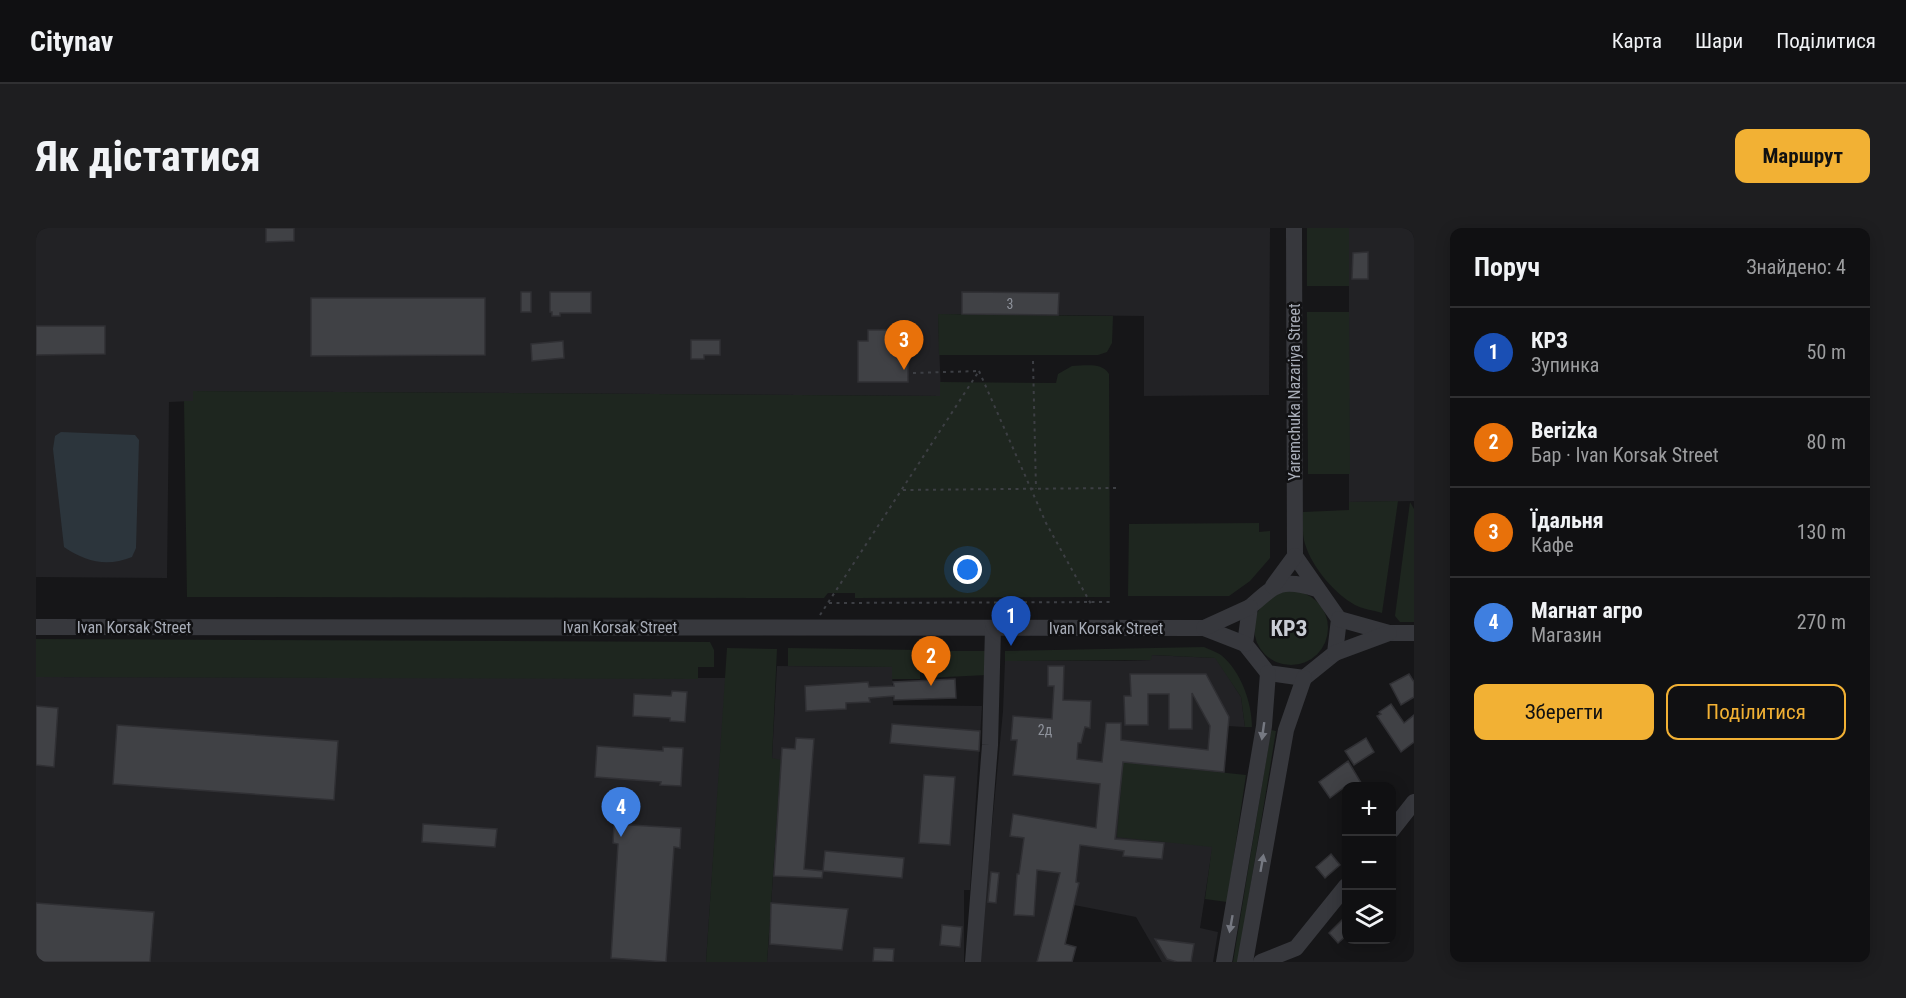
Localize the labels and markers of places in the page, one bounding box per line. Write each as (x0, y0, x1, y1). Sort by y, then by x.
pin: 3 (884, 320, 924, 370)
pin: 1 (992, 596, 1030, 646)
pin: 2 (912, 636, 950, 686)
pin: 4 (602, 788, 640, 837)

